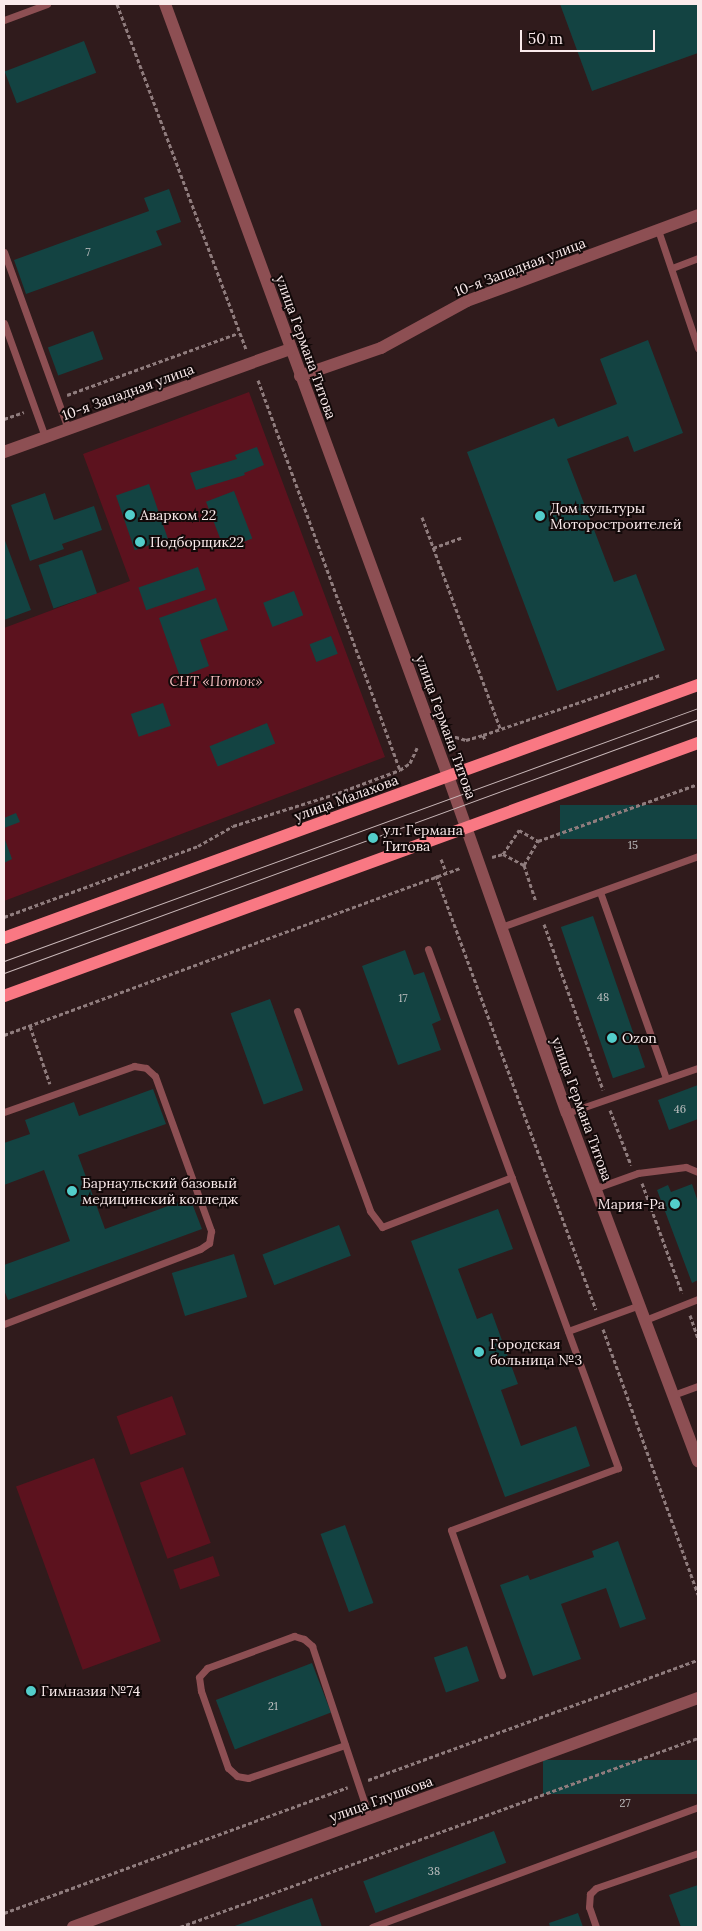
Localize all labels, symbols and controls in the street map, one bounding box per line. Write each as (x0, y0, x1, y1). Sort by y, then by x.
scale bar (522, 20, 657, 52)
text: 50 m (528, 29, 563, 48)
street label: 10-я Западная улица (452, 234, 588, 300)
house number: 7 (85, 245, 91, 259)
street label: улица Германа Титова (272, 273, 340, 421)
street label: 10-я Западная улица (60, 360, 196, 424)
place label: Дом культуры Моторостроителей (550, 500, 682, 532)
place label: Аварком 22 (140, 507, 216, 523)
marker: Аварком 22 (124, 509, 136, 521)
marker: Дом культуры Моторостроителей (534, 510, 546, 522)
place label: Подборщик22 (150, 534, 244, 550)
marker: Подборщик22 (134, 536, 146, 548)
street label: улица Германа Титова (412, 653, 480, 801)
park label: СНТ «Поток» (170, 673, 262, 689)
street label: улица Малахова (292, 771, 400, 825)
place label: ул. Германа Титова (383, 822, 463, 854)
marker: ул. Германа Титова (367, 832, 379, 844)
house number: 15 (628, 838, 638, 852)
house number: 48 (597, 990, 609, 1004)
house number: 17 (398, 991, 408, 1005)
place label: Ozon (622, 1030, 657, 1046)
marker: Ozon (606, 1032, 618, 1044)
street label: улица Германа Титова (548, 1035, 616, 1183)
house number: 46 (674, 1102, 686, 1116)
place label: Барнаульский базовый медицинский колледж (82, 1175, 238, 1208)
marker: Барнаульский базовый медицинский колледж (66, 1185, 78, 1197)
place label: Мария-Ра (598, 1196, 665, 1212)
marker: Мария-Ра (669, 1198, 681, 1210)
place label: Городская больница №3 (490, 1336, 582, 1368)
marker: Городская больница №3 (472, 1345, 486, 1359)
place label: Гимназия №74 (41, 1683, 140, 1699)
marker: Гимназия №74 (25, 1685, 37, 1697)
house number: 21 (268, 1699, 278, 1713)
street label: улица Глушкова (327, 1772, 435, 1826)
house number: 27 (620, 1796, 630, 1810)
house number: 38 (428, 1864, 440, 1878)

